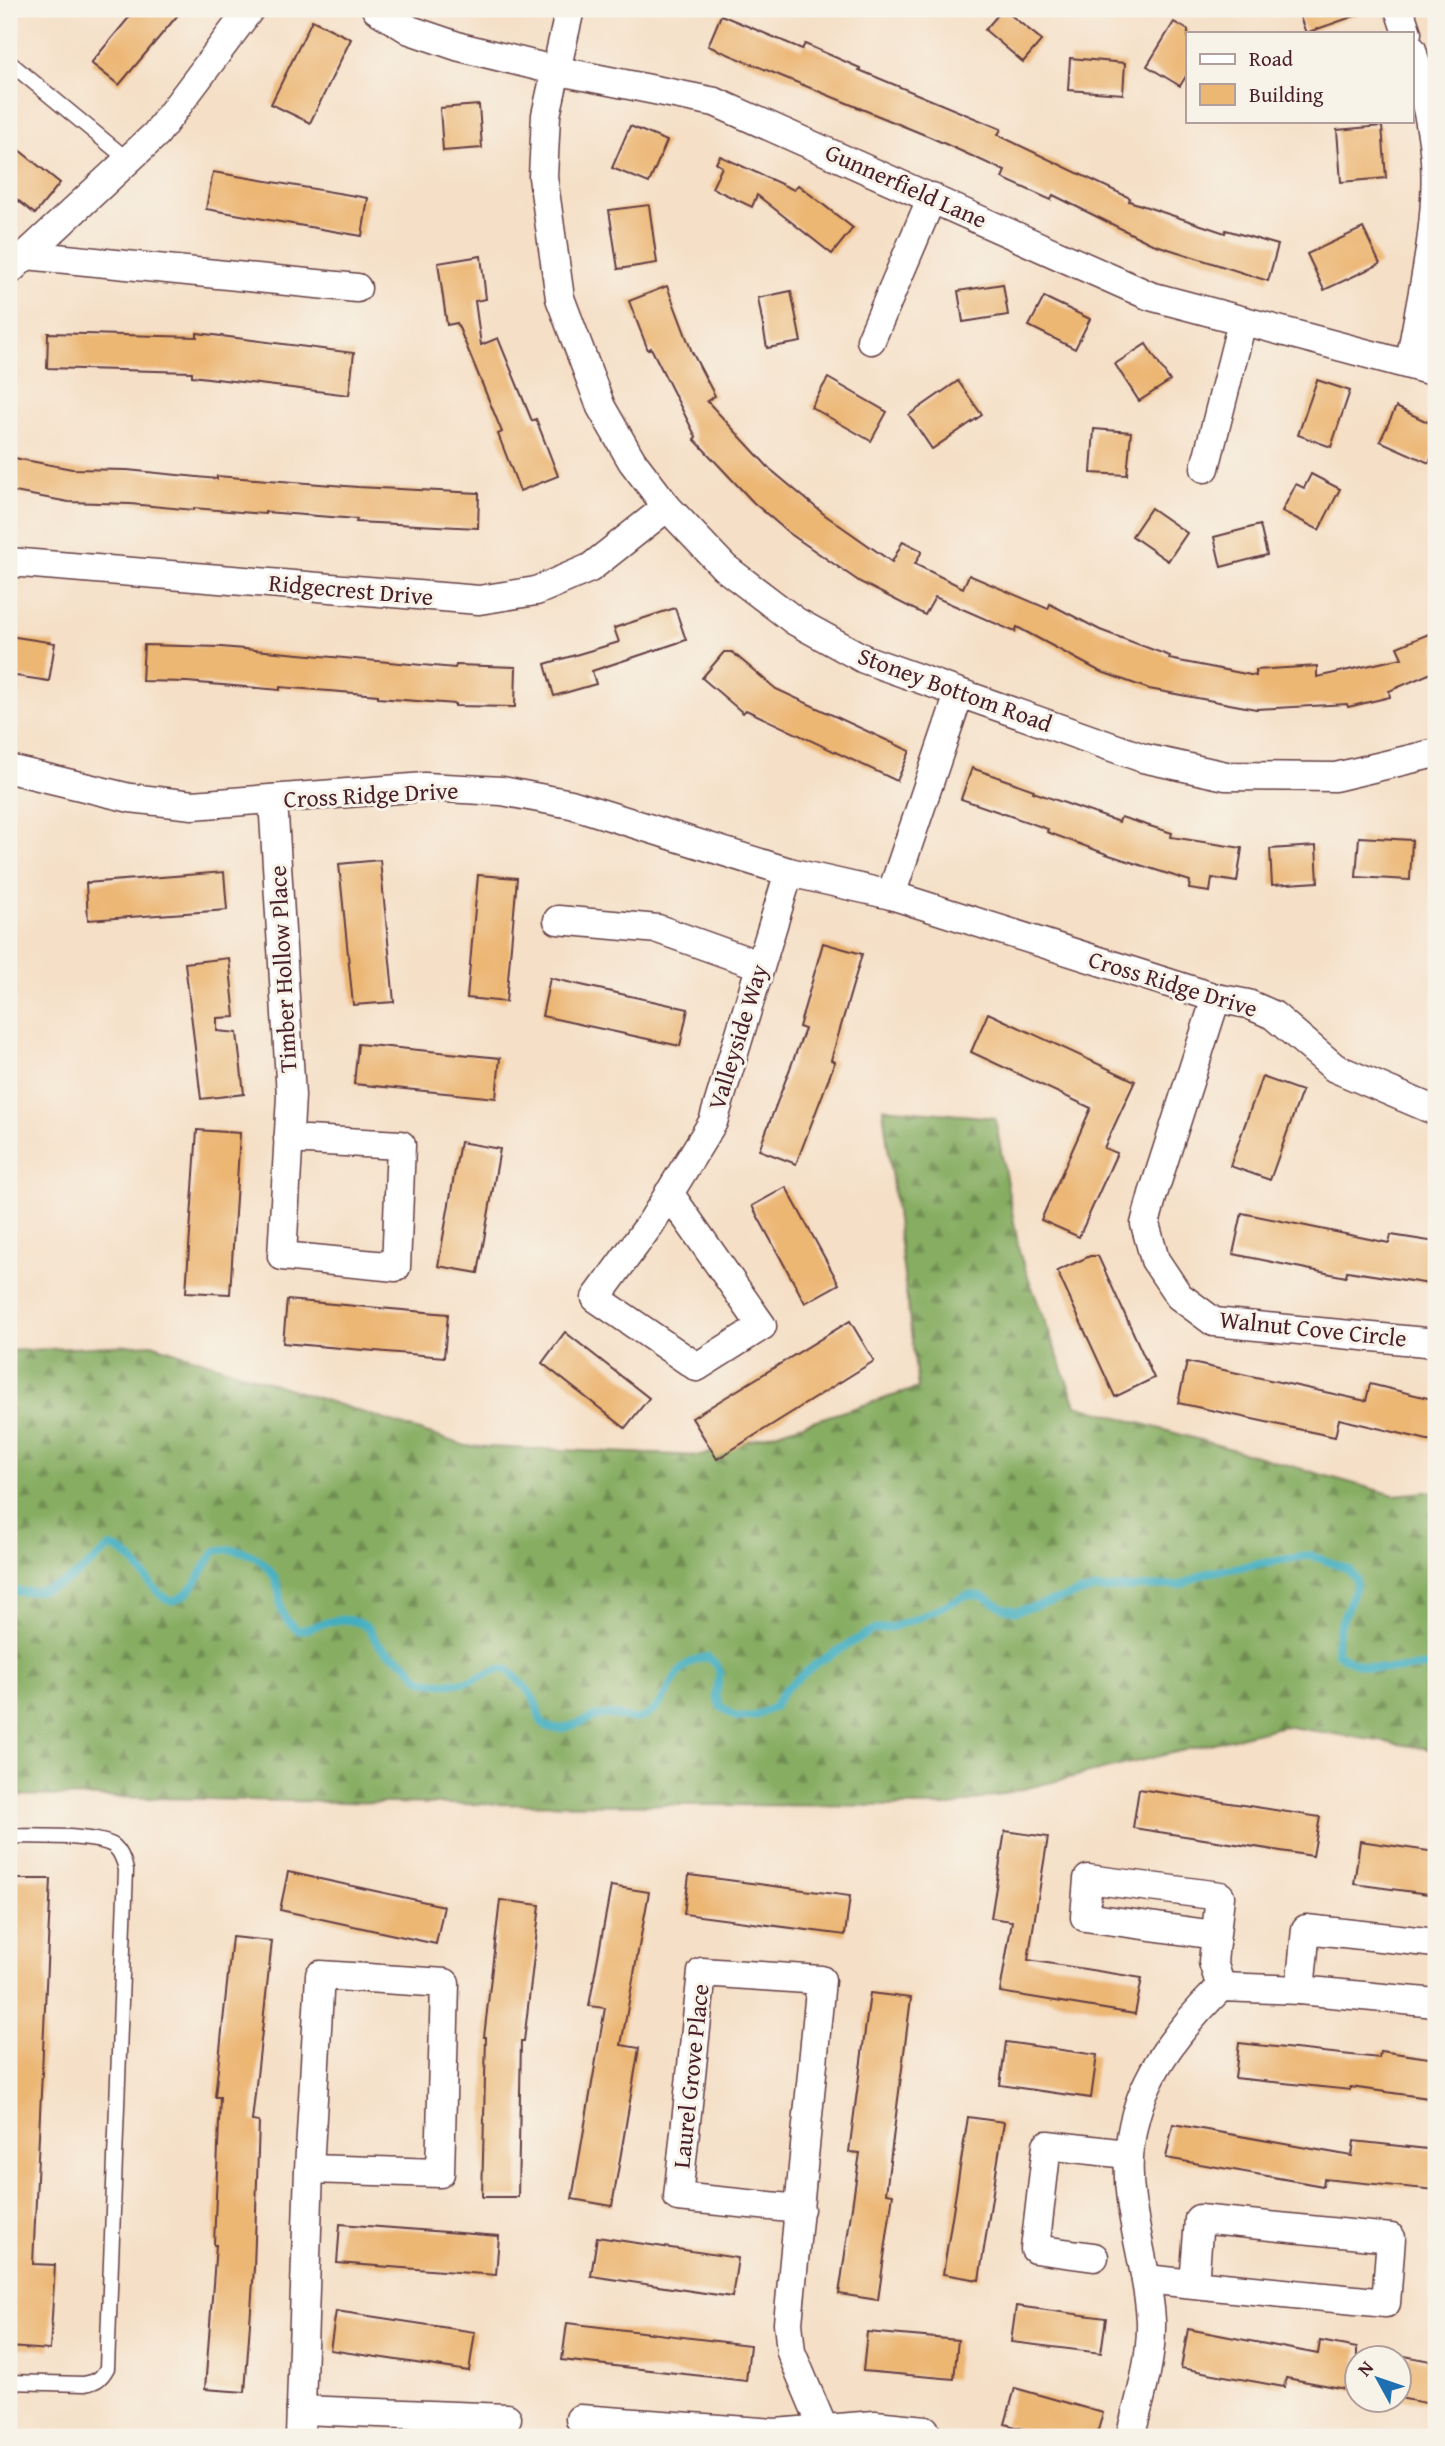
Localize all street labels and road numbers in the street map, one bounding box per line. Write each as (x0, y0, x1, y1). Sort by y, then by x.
street label: Gunnerfield Lane (820, 134, 993, 237)
street label: Ridgecrest Drive (267, 565, 435, 614)
street label: Stoney Bottom Road (853, 638, 1057, 741)
street label: Cross Ridge Drive (283, 772, 459, 817)
street label: Timber Hollow Place (260, 865, 305, 1074)
street label: Cross Ridge Drive (1084, 941, 1262, 1026)
street label: Valleyside Way (699, 960, 776, 1114)
street label: Walnut Cove Circle (1218, 1301, 1408, 1356)
street label: Laurel Grove Place (663, 1982, 718, 2170)

